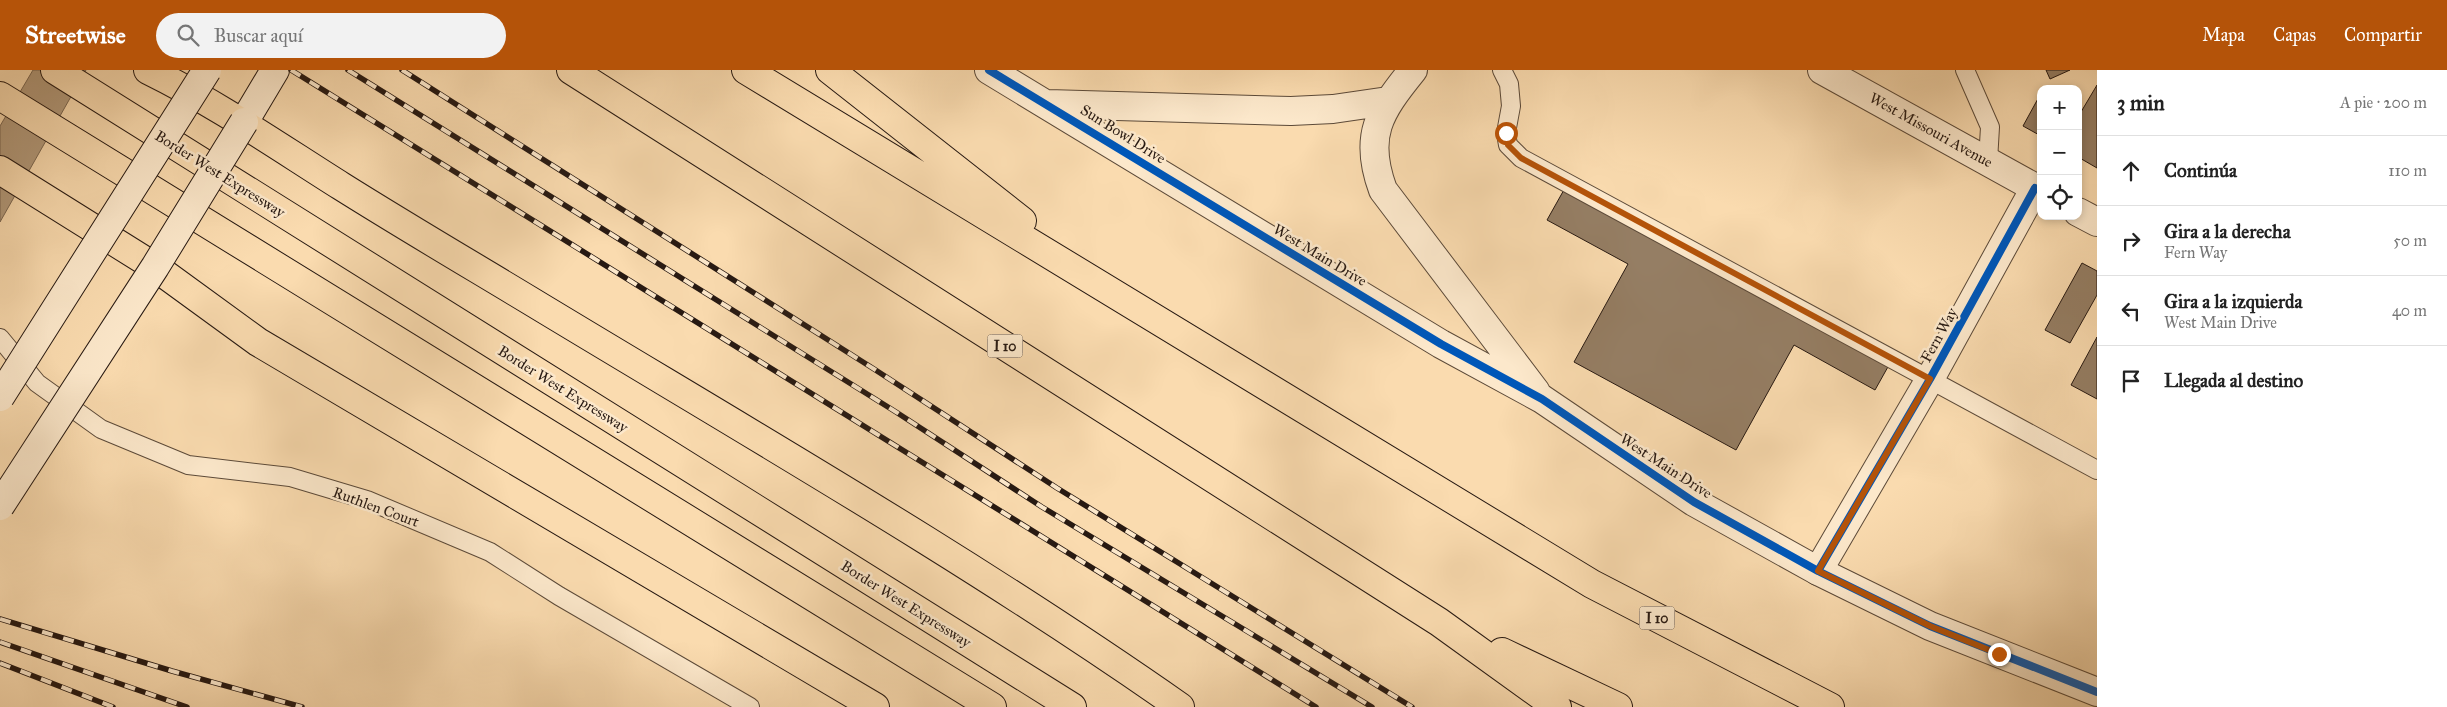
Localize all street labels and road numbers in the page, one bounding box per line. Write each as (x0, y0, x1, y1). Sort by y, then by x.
street label: West Missouri Avenue (1866, 89, 1996, 171)
street label: Sun Bowl Drive (1077, 101, 1169, 167)
street label: Border West Expressway (152, 127, 289, 222)
street label: West Main Drive (1270, 220, 1370, 290)
street label: Fern Way (1917, 304, 1962, 365)
road number: I 10 (988, 334, 1022, 358)
street label: Border West Expressway (495, 342, 632, 437)
street label: West Main Drive (1617, 430, 1715, 502)
street label: Ruthlen Court (330, 483, 422, 531)
street label: Border West Expressway (838, 557, 975, 652)
road number: I 10 (1640, 606, 1674, 630)

